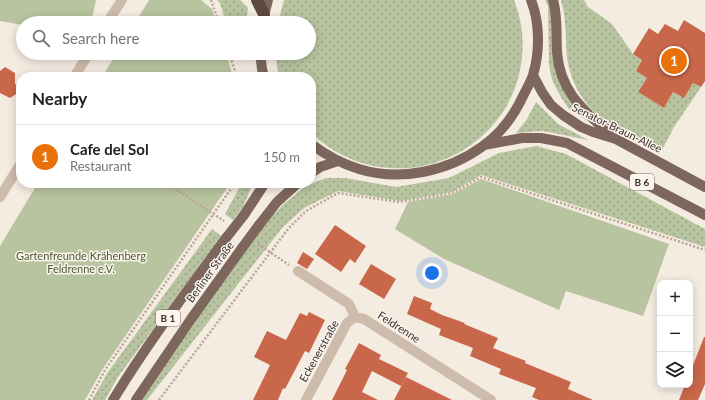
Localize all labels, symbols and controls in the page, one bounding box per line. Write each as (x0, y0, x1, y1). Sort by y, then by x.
search box (16, 16, 316, 60)
icon: search (30, 27, 52, 49)
text: Search here (62, 29, 139, 47)
pin: 1 (661, 46, 687, 76)
text: Nearby (32, 88, 87, 109)
street label: Senator-Braun-Allee (570, 100, 664, 155)
text: Cafe del Sol (70, 140, 149, 158)
text: 1 (41, 149, 49, 165)
text: 150 m (263, 149, 300, 165)
text: Restaurant (70, 158, 132, 174)
road number: B 6 (630, 174, 654, 190)
street label: Berliner Straße (183, 239, 236, 305)
park label: Gartenfreunde Krähenberg Feldrenne e.V. (16, 249, 146, 275)
your location (422, 263, 442, 283)
map controls (657, 280, 693, 388)
button: + (657, 280, 693, 316)
street label: Feldrenne (376, 308, 423, 345)
road number: B 1 (156, 310, 180, 326)
button: − (657, 316, 693, 352)
street label: Eckenerstraße (296, 317, 341, 384)
button: layers (657, 352, 693, 388)

